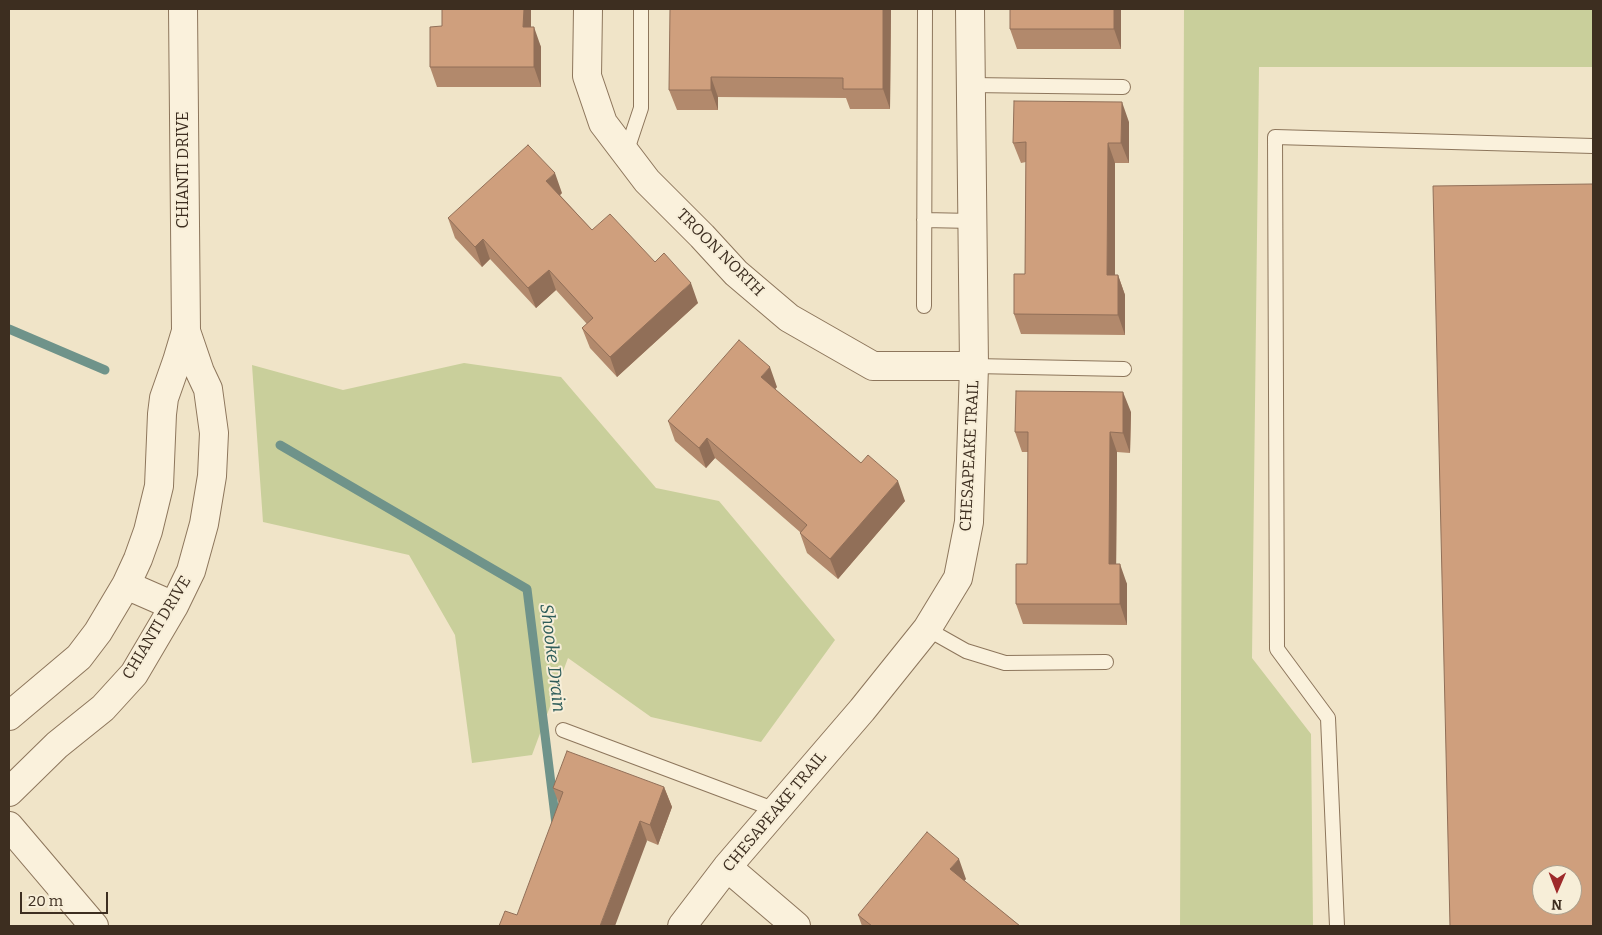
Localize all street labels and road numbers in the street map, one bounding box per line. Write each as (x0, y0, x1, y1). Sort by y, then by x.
street label: CHIANTI DRIVE (174, 111, 194, 229)
street label: TROON NORTH (672, 205, 768, 301)
street label: CHESAPEAKE TRAIL (956, 380, 984, 532)
street label: CHIANTI DRIVE (119, 573, 195, 683)
street label: CHESAPEAKE TRAIL (719, 748, 831, 876)

